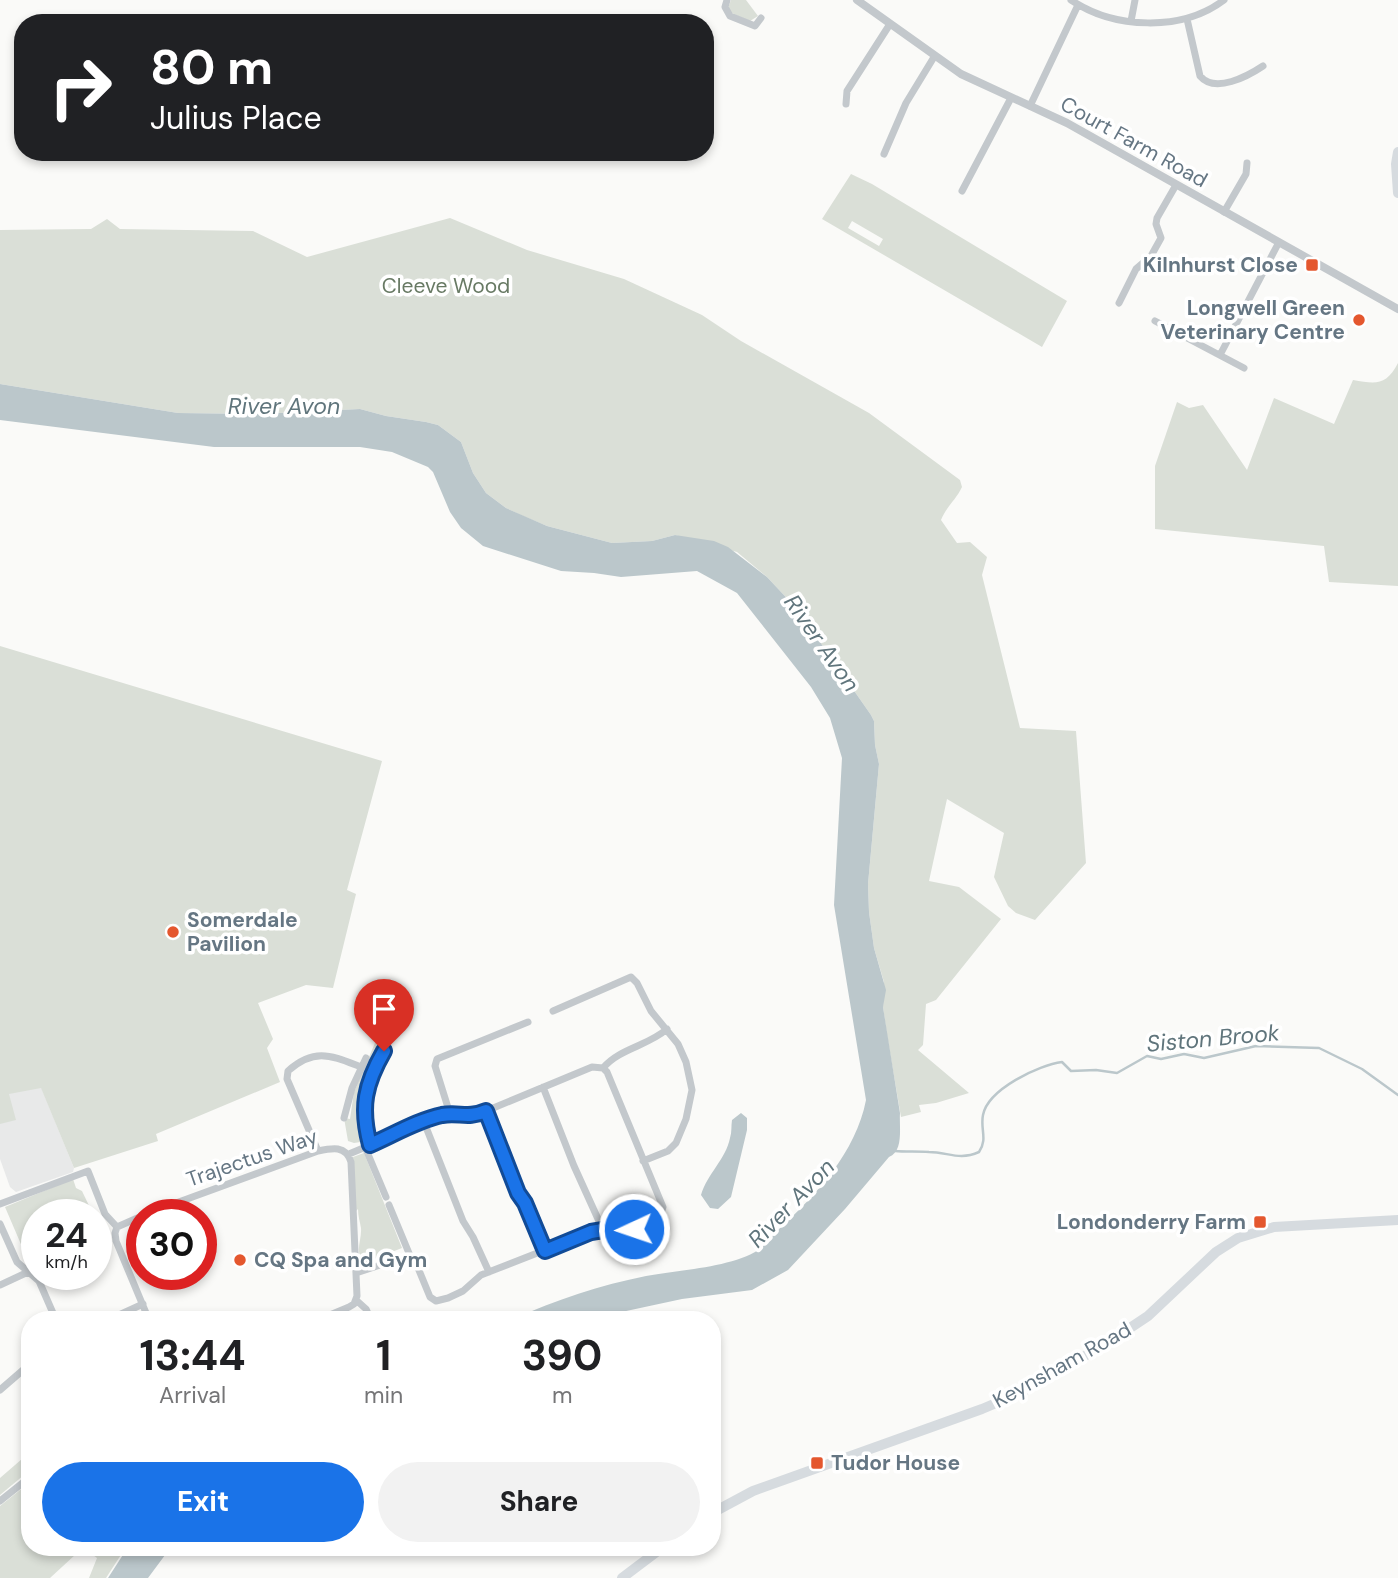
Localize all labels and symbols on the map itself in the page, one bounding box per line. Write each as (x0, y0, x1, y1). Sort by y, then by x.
street label: Court Farm Road (1055, 90, 1213, 194)
place label: Kilnhurst Close (1143, 251, 1298, 279)
marker: Kilnhurst Close (1304, 257, 1320, 273)
park label: Cleeve Wood (382, 272, 510, 300)
place label: Longwell Green Veterinary Centre (1160, 294, 1345, 346)
marker: Longwell Green Veterinary Centre (1351, 312, 1367, 328)
water label: River Avon (228, 391, 340, 421)
water label: River Avon (777, 588, 867, 698)
place label: Somerdale Pavilion (187, 906, 298, 958)
marker: Somerdale Pavilion (165, 924, 181, 940)
pin (354, 979, 414, 1051)
water label: Siston Brook (1145, 1017, 1281, 1059)
street label: Trajectus Way (183, 1122, 322, 1194)
water label: River Avon (741, 1152, 841, 1254)
position arrow (597, 1192, 671, 1266)
speed limit sign: 30 (126, 1199, 217, 1290)
place label: Londonderry Farm (1057, 1208, 1246, 1236)
marker: Londonderry Farm (1252, 1214, 1268, 1230)
place label: CQ Spa and Gym (254, 1246, 427, 1274)
marker: CQ Spa and Gym (232, 1252, 248, 1268)
street label: Keynsham Road (988, 1315, 1136, 1415)
place label: Tudor House (831, 1449, 960, 1477)
marker: Tudor House (809, 1455, 825, 1471)

